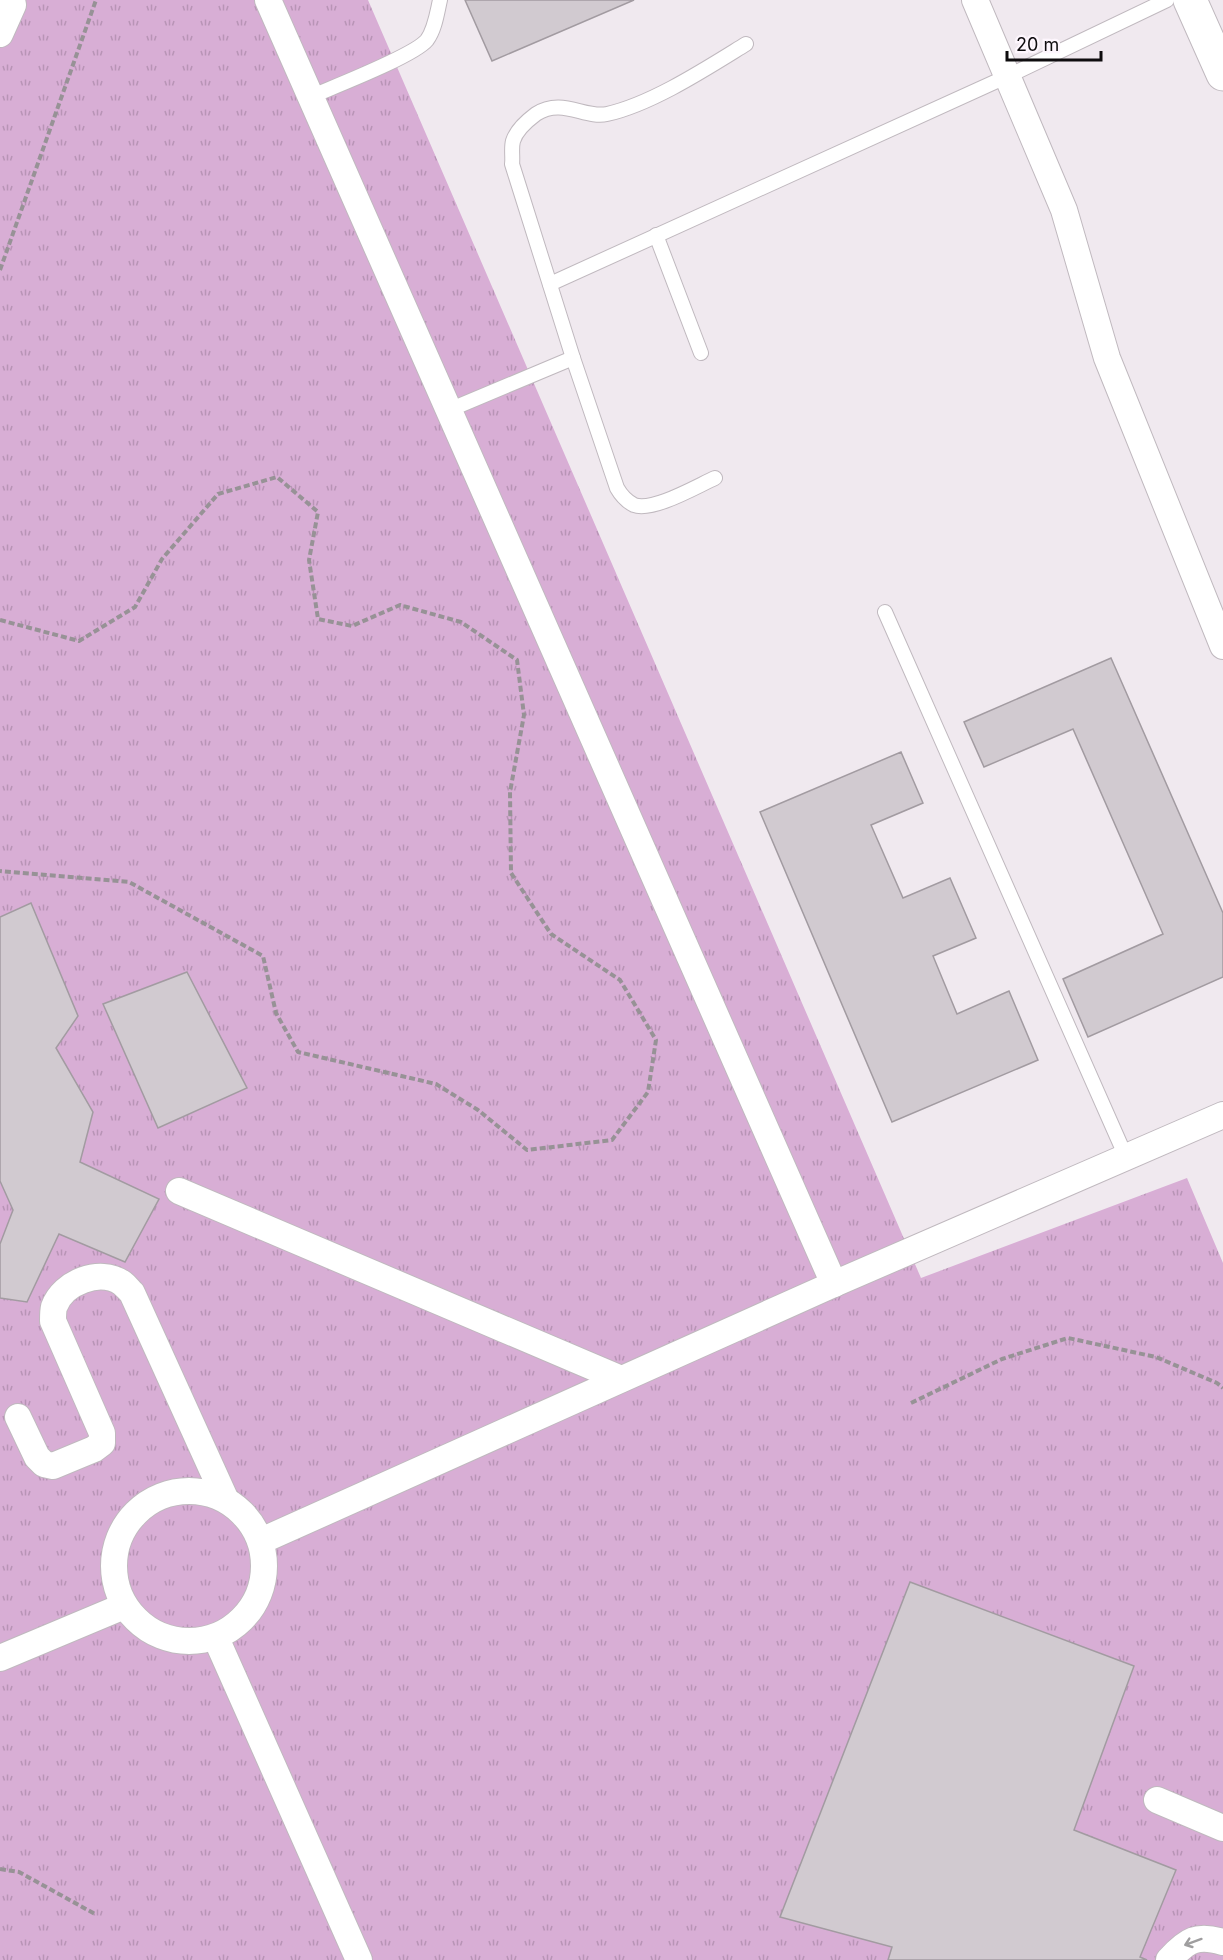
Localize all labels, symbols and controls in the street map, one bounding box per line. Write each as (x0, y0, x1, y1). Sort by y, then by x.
scale bar (1007, 24, 1102, 62)
text: 20 m (1016, 34, 1059, 55)
one-way arrow (1185, 1937, 1203, 1948)

